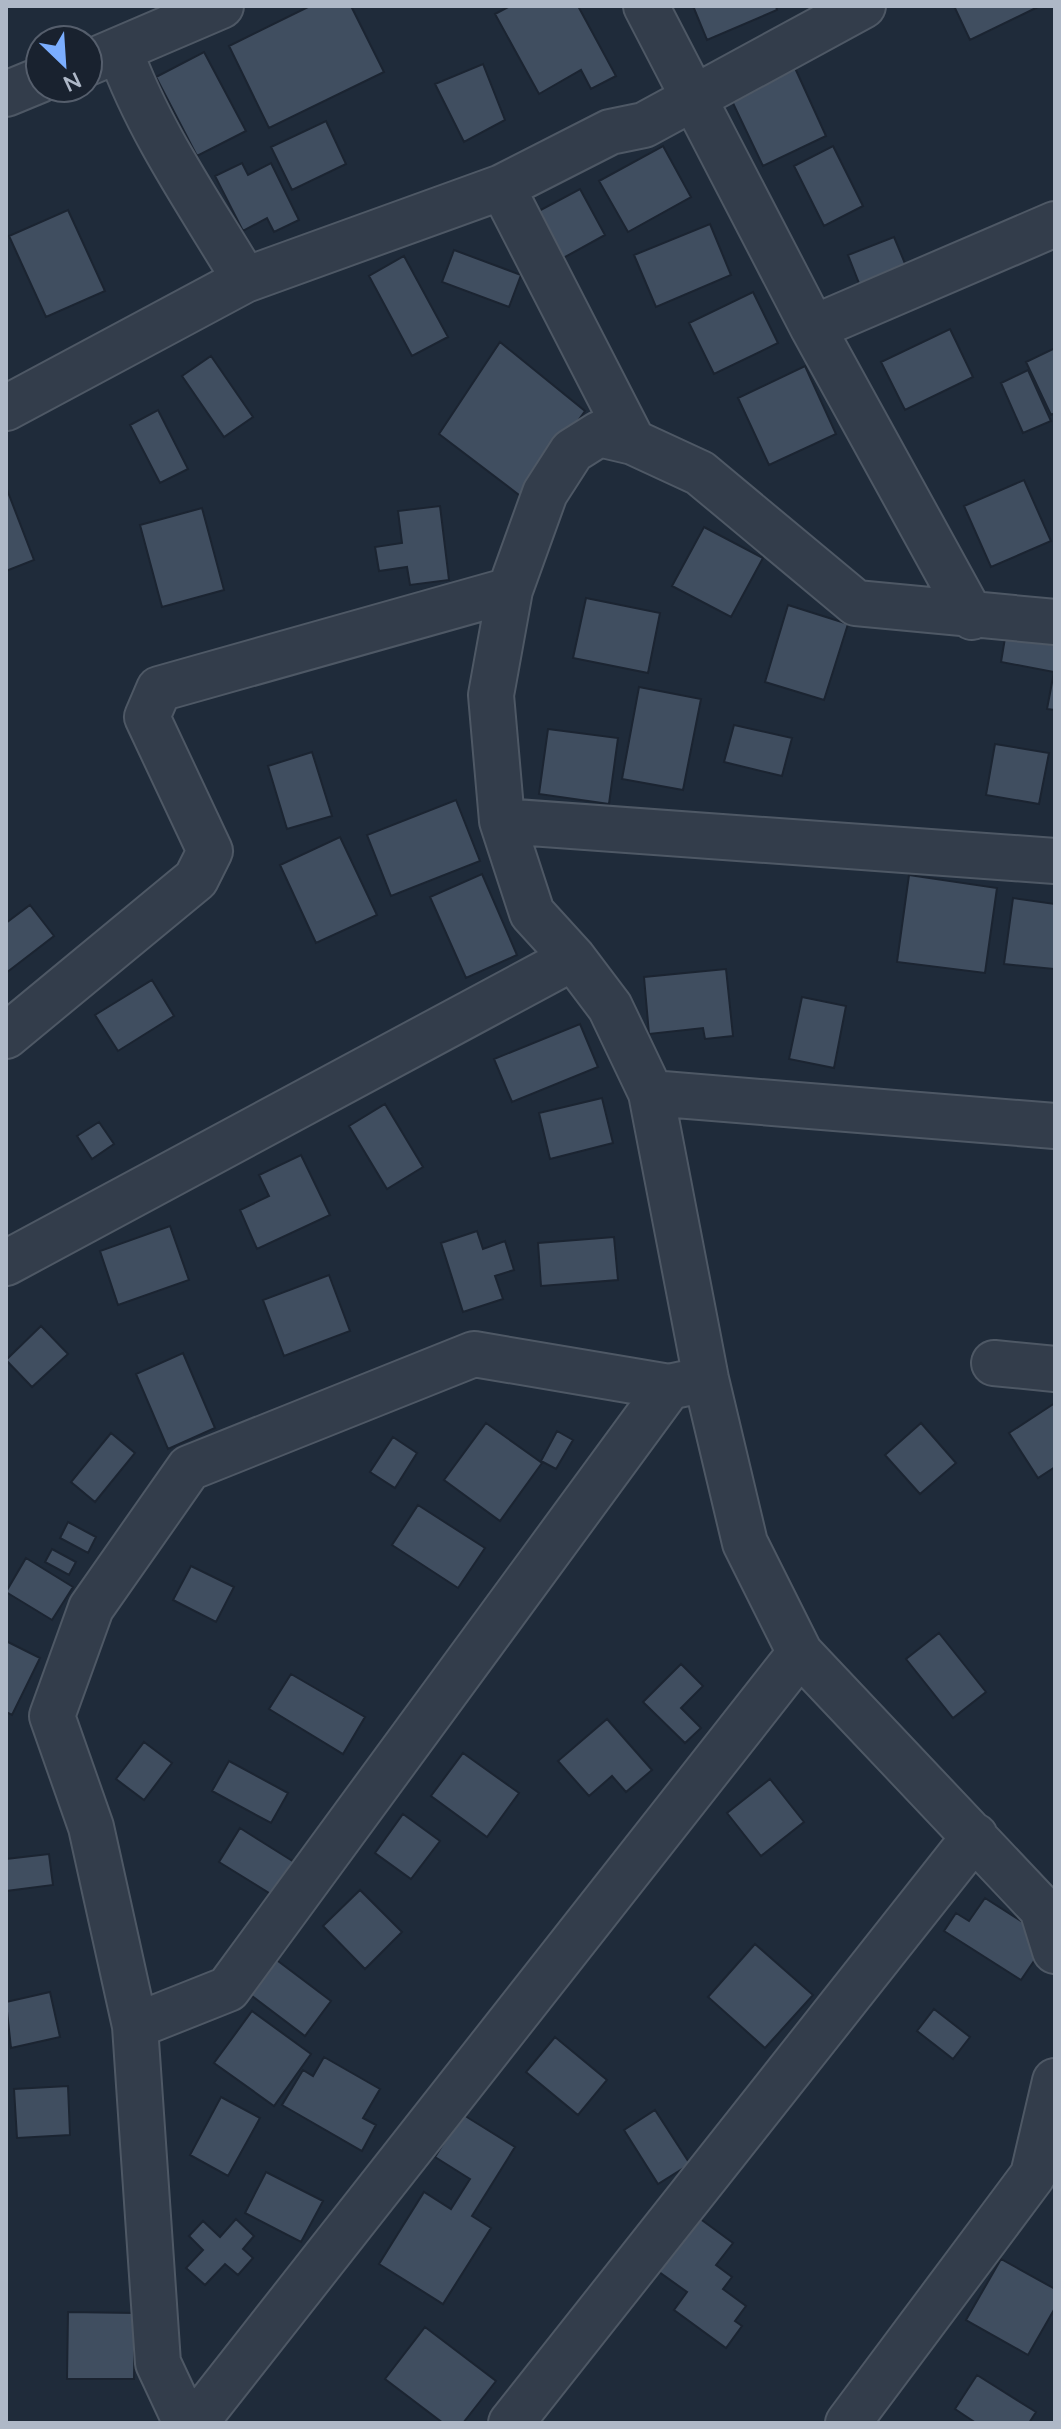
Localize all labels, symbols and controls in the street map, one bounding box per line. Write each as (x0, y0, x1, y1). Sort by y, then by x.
north arrow (24, 24, 104, 104)
text: N (58, 64, 86, 98)

